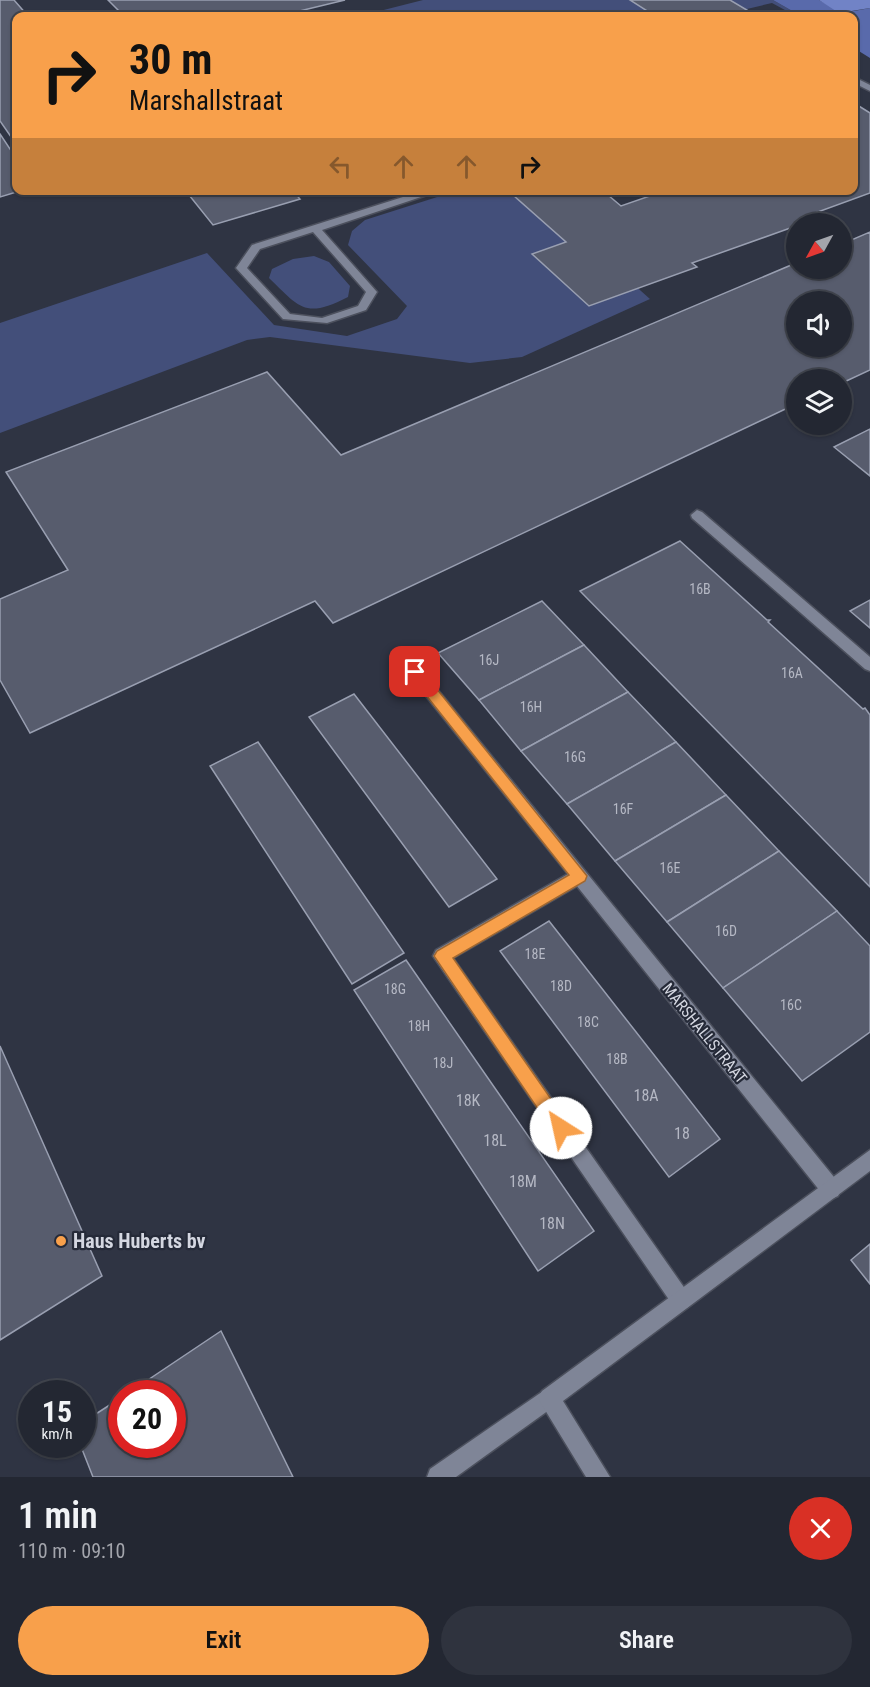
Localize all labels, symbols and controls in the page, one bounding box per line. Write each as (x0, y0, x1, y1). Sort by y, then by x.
text: 30 m (129, 35, 212, 84)
icon: right (30, 36, 108, 114)
text: Marshallstraat (129, 85, 283, 117)
icon: left (324, 150, 357, 183)
icon: ahead (387, 150, 420, 183)
icon: ahead (450, 150, 483, 183)
icon: right (513, 150, 546, 183)
north arrow (786, 213, 852, 279)
map controls (786, 213, 852, 435)
button: sound (786, 291, 852, 357)
button: layers (786, 369, 852, 435)
house number: 16B (689, 581, 711, 597)
pin (389, 646, 440, 697)
house number: 16J (479, 652, 499, 668)
icon: arrive (398, 655, 431, 688)
house number: 16A (781, 665, 803, 681)
house number: 16H (520, 699, 542, 715)
house number: 16G (564, 749, 586, 765)
house number: 16F (613, 801, 634, 817)
house number: 16E (660, 860, 680, 876)
house number: 16D (715, 923, 737, 939)
house number: 18E (525, 946, 545, 962)
house number: 18D (550, 978, 572, 994)
street label: MARSHALLSTRAAT (658, 979, 751, 1087)
house number: 18G (384, 981, 406, 997)
house number: 16C (780, 997, 802, 1013)
house number: 18C (577, 1014, 599, 1030)
house number: 18H (408, 1018, 430, 1034)
house number: 18B (606, 1051, 628, 1067)
house number: 18J (433, 1055, 453, 1071)
house number: 18A (633, 1086, 659, 1105)
house number: 18K (456, 1091, 481, 1110)
position arrow (529, 1096, 593, 1160)
house number: 18 (674, 1124, 690, 1143)
house number: 18L (483, 1131, 507, 1150)
house number: 18M (509, 1172, 537, 1191)
house number: 18N (539, 1214, 565, 1233)
place label: Haus Huberts bv (73, 1229, 206, 1253)
marker: Haus Huberts bv (54, 1234, 68, 1248)
speed limit sign: 20 (108, 1380, 186, 1458)
text: 15 (42, 1394, 72, 1429)
text: km/h (42, 1425, 72, 1443)
text: 1 min (18, 1495, 98, 1537)
button: close (789, 1497, 852, 1560)
text: 110 m · 09:10 (18, 1539, 125, 1563)
button: Exit (18, 1606, 429, 1675)
button: Share (441, 1606, 852, 1675)

